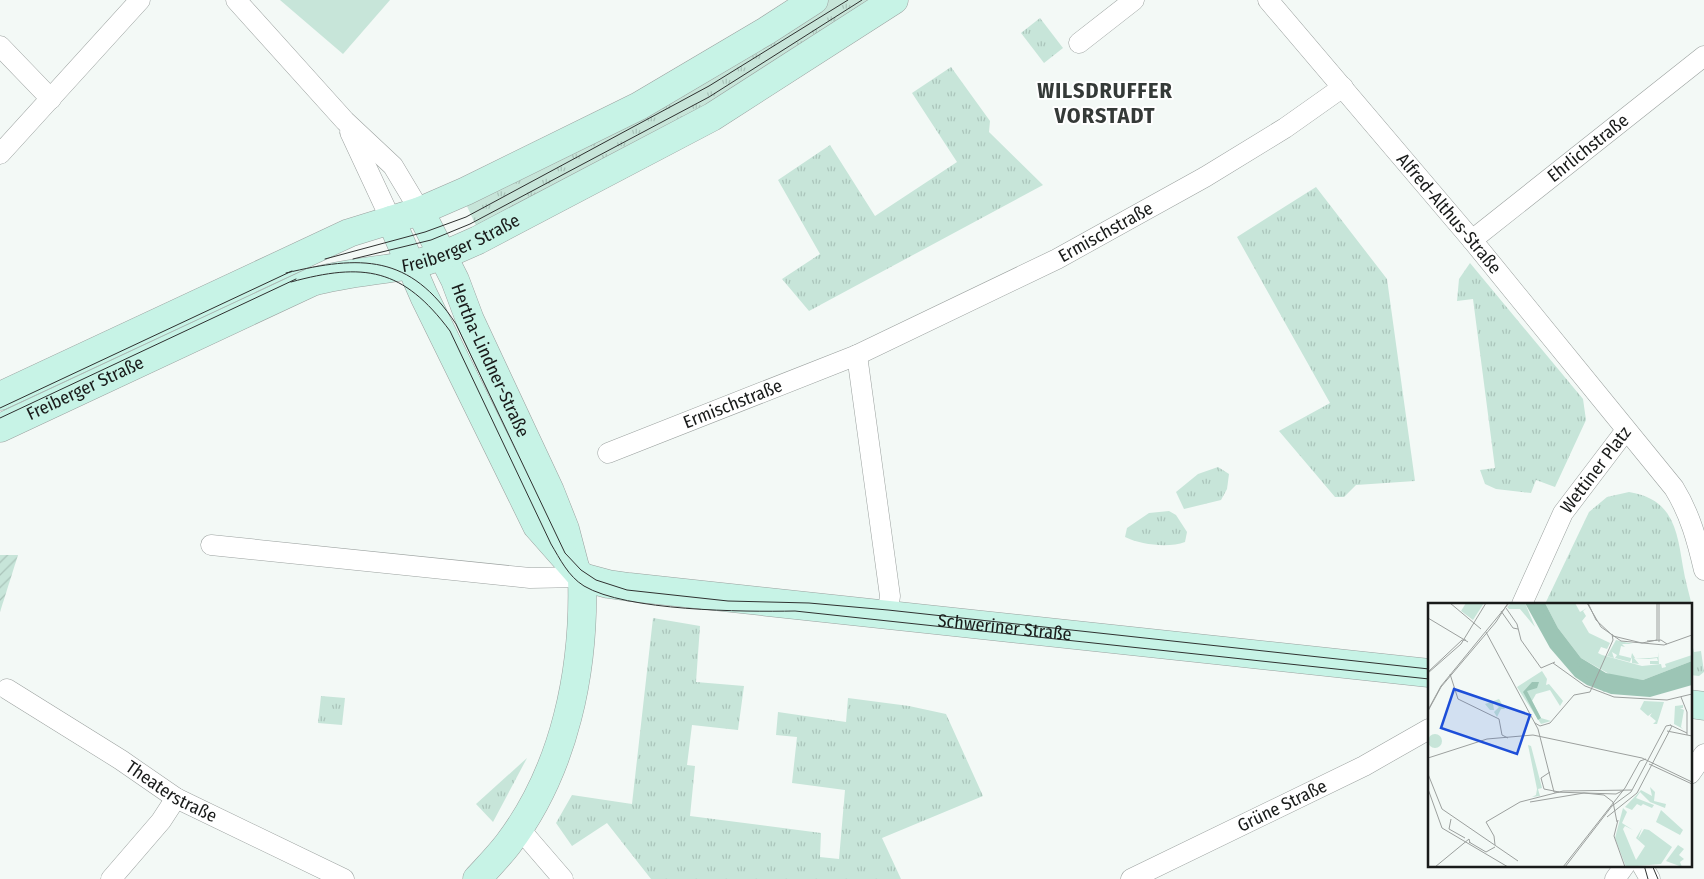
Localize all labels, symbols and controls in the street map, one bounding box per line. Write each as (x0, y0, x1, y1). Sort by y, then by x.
district label: WILSDRUFFER VORSTADT (1037, 77, 1173, 129)
street label: Ehrlichstraße (1543, 109, 1633, 187)
street label: Alfred-Althus-Straße (1392, 149, 1506, 278)
street label: Ermischstraße (1055, 197, 1157, 267)
street label: Freiberger Straße (400, 209, 524, 277)
street label: Hertha-Lindner-Straße (446, 280, 534, 441)
street label: Freiberger Straße (23, 351, 147, 425)
street label: Ermischstraße (680, 375, 785, 433)
street label: Wettiner Platz (1556, 422, 1636, 518)
inset map (1428, 603, 1692, 866)
street label: Schweriner Straße (937, 609, 1073, 646)
street label: Theaterstraße (122, 756, 221, 827)
street label: Grüne Straße (1234, 775, 1331, 837)

